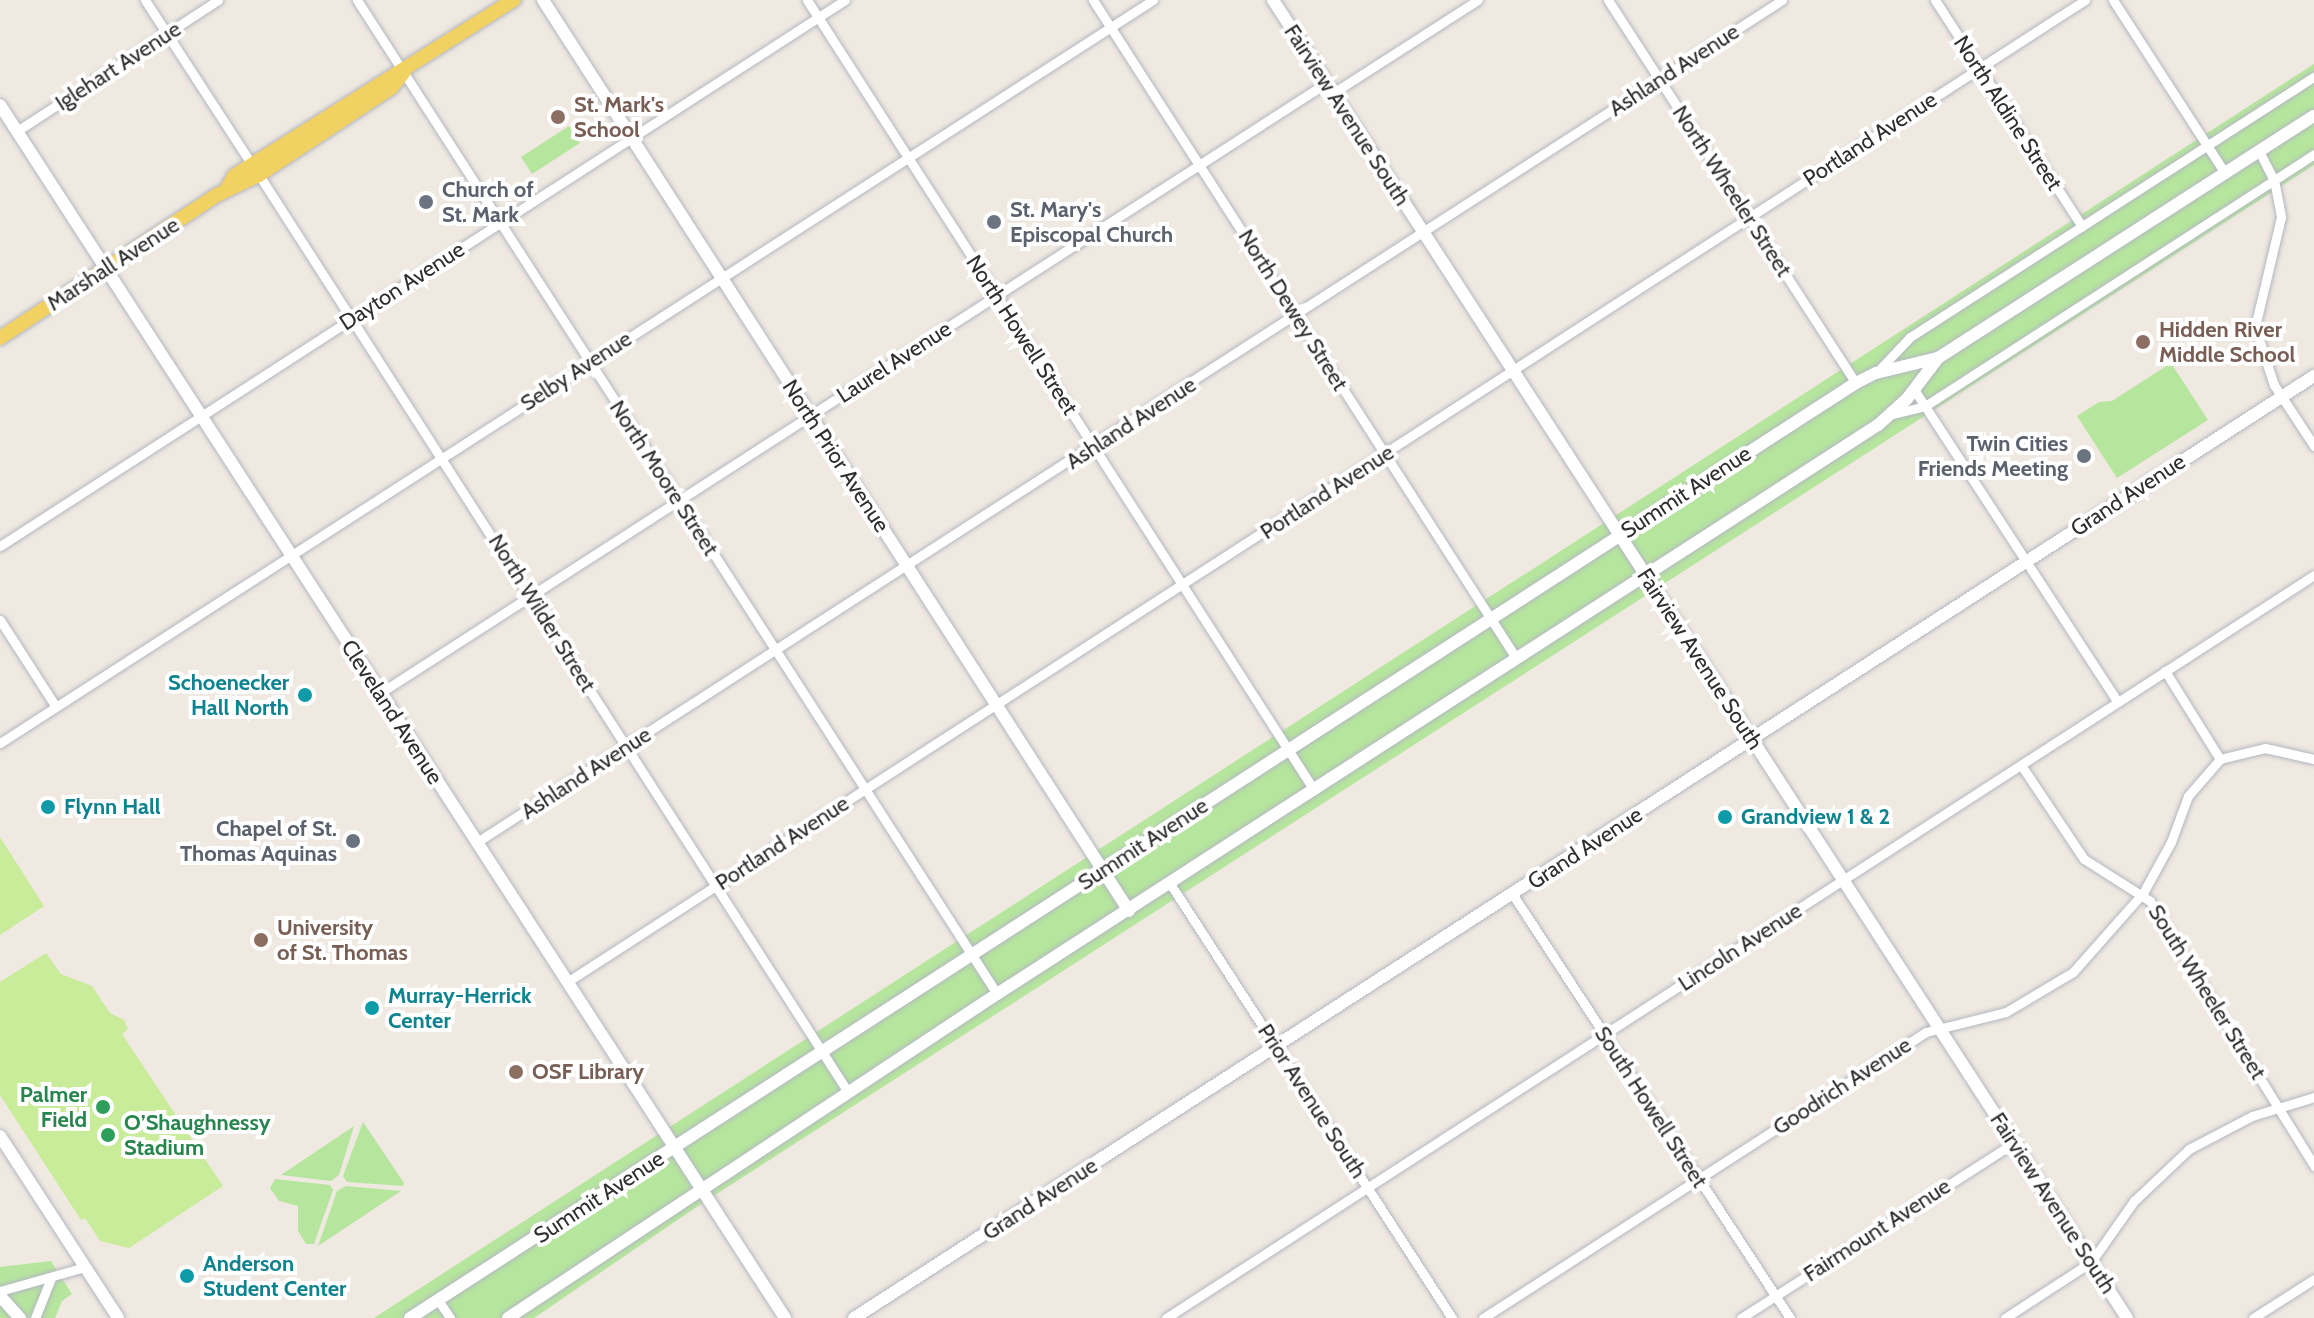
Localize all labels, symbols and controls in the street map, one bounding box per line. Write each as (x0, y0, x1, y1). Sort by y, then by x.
street label: Iglehart Avenue (50, 16, 186, 116)
street label: Ashland Avenue (1604, 18, 1744, 122)
street label: Fairview Avenue South (1279, 19, 1415, 211)
street label: North Aldine Street (1948, 31, 2068, 195)
street label: Portland Avenue (1798, 86, 1942, 192)
place label: St. Mark's School (574, 91, 664, 142)
street label: North Wheeler Street (1667, 101, 1797, 281)
marker: St. Mark's School (549, 108, 567, 126)
place label: Church of St. Mark (442, 176, 534, 228)
marker: Church of St. Mark (417, 193, 435, 211)
place label: St. Mary's Episcopal Church (1010, 196, 1173, 248)
street label: Marshall Avenue (42, 212, 184, 316)
marker: St. Mary's Episcopal Church (985, 213, 1003, 231)
street label: North Dewey Street (1233, 224, 1353, 396)
street label: Dayton Avenue (335, 236, 469, 336)
street label: North Howell Street (961, 250, 1083, 420)
street label: Laurel Avenue (832, 315, 956, 409)
place label: Hidden River Middle School (2159, 316, 2295, 368)
street label: Selby Avenue (516, 325, 636, 417)
marker: Hidden River Middle School (2134, 333, 2152, 351)
street label: Ashland Avenue (1061, 371, 1201, 475)
street label: North Prior Avenue (777, 375, 895, 537)
street label: North Moore Street (604, 395, 724, 561)
place label: Twin Cities Friends Meeting (1918, 430, 2068, 482)
street label: Portland Avenue (1255, 439, 1399, 545)
street label: Summit Avenue (1616, 440, 1756, 544)
marker: Twin Cities Friends Meeting (2075, 447, 2093, 465)
street label: Grand Avenue (2066, 448, 2190, 542)
street label: North Wilder Street (483, 529, 601, 697)
street label: Fairview Avenue South (1632, 563, 1768, 755)
street label: Cleveland Avenue (336, 635, 448, 789)
place label: Schoenecker Hall North (168, 669, 289, 720)
marker: Schoenecker Hall North (296, 686, 314, 704)
street label: Ashland Avenue (516, 721, 656, 825)
street label: Portland Avenue (710, 790, 854, 896)
street label: Summit Avenue (1073, 792, 1213, 896)
place label: Flynn Hall (64, 794, 161, 820)
marker: Flynn Hall (39, 798, 57, 816)
street label: Grand Avenue (1523, 801, 1647, 895)
place label: Grandview 1 & 2 (1741, 804, 1890, 830)
marker: Grandview 1 & 2 (1716, 808, 1734, 826)
place label: Chapel of St. Thomas Aquinas (180, 815, 337, 866)
marker: Chapel of St. Thomas Aquinas (344, 832, 362, 850)
street label: Lincoln Avenue (1673, 897, 1807, 997)
street label: South Wheeler Street (2143, 900, 2271, 1084)
place label: University of St. Thomas (277, 914, 408, 966)
marker: University of St. Thomas (252, 931, 270, 949)
place label: Murray-Herrick Center (388, 982, 532, 1034)
marker: Murray-Herrick Center (363, 999, 381, 1017)
street label: Prior Avenue South (1252, 1019, 1372, 1183)
street label: South Howell Street (1589, 1021, 1713, 1193)
street label: Goodrich Avenue (1768, 1032, 1916, 1140)
place label: OSF Library (532, 1059, 644, 1085)
marker: OSF Library (507, 1063, 525, 1081)
place label: Palmer Field (20, 1081, 87, 1132)
marker: Palmer Field (94, 1098, 112, 1116)
street label: Fairview Avenue South (1985, 1107, 2121, 1299)
place label: O’Shaughnessy Stadium (124, 1109, 270, 1160)
marker: O’Shaughnessy Stadium (99, 1126, 117, 1144)
street label: Summit Avenue (529, 1145, 669, 1249)
street label: Grand Avenue (978, 1152, 1102, 1246)
street label: Fairmount Avenue (1799, 1173, 1955, 1287)
place label: Anderson Student Center (203, 1250, 346, 1302)
marker: Anderson Student Center (178, 1267, 196, 1285)

